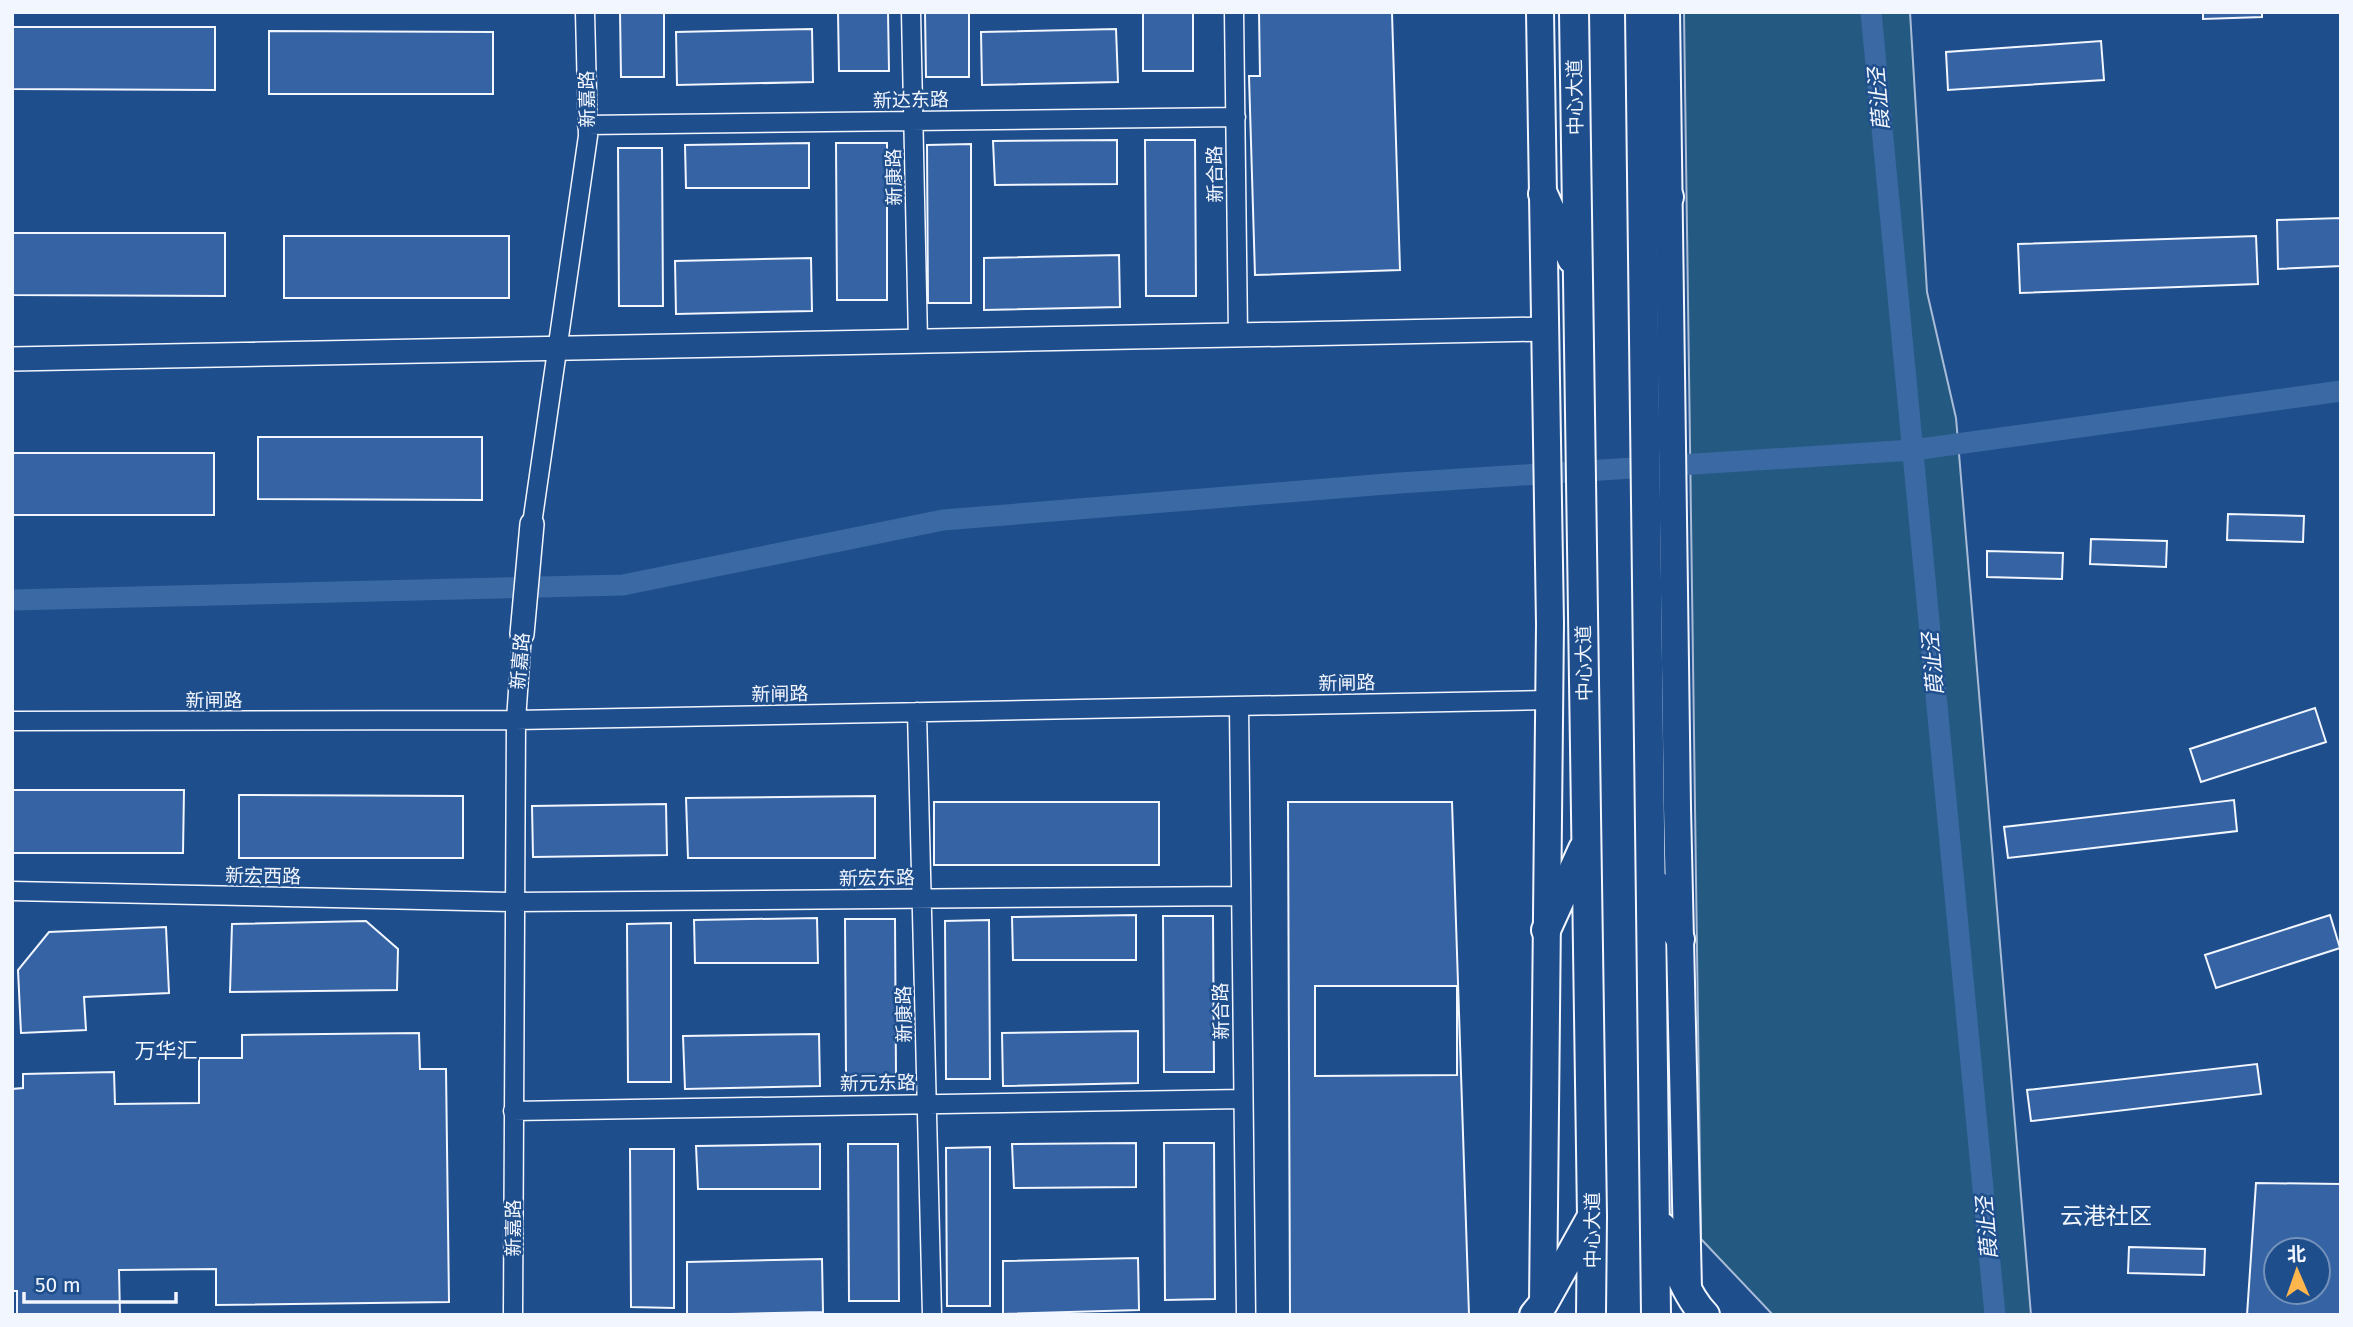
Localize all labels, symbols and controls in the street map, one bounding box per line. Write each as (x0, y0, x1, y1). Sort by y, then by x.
street label: 中心大道 (1563, 59, 1587, 135)
water label: 葭沚泾 (1863, 64, 1895, 132)
street label: 新嘉路 (575, 70, 599, 128)
street label: 新达东路 (873, 88, 949, 112)
street label: 新合路 (1203, 145, 1227, 203)
street label: 新康路 (882, 148, 906, 206)
street label: 中心大道 (1572, 625, 1596, 701)
water label: 葭沚泾 (1917, 629, 1949, 697)
street label: 新嘉路 (506, 632, 534, 690)
street label: 新闸路 (1318, 671, 1376, 695)
street label: 新闸路 (751, 682, 809, 706)
street label: 新闸路 (185, 689, 243, 712)
street label: 新宏西路 (225, 864, 301, 888)
street label: 新宏东路 (839, 866, 915, 890)
street label: 新合路 (1209, 982, 1233, 1040)
street label: 新康路 (892, 985, 916, 1043)
district label: 万华汇 (135, 1038, 198, 1064)
street label: 新元东路 (840, 1071, 916, 1095)
street label: 中心大道 (1581, 1192, 1604, 1268)
water label: 葭沚泾 (1971, 1193, 2003, 1261)
street label: 新嘉路 (502, 1199, 525, 1257)
district label: 云港社区 (2060, 1202, 2152, 1230)
north arrow (2262, 1236, 2332, 1306)
text: 北 (2287, 1243, 2306, 1266)
scale bar (24, 1260, 177, 1304)
text: 50 m (35, 1272, 81, 1298)

